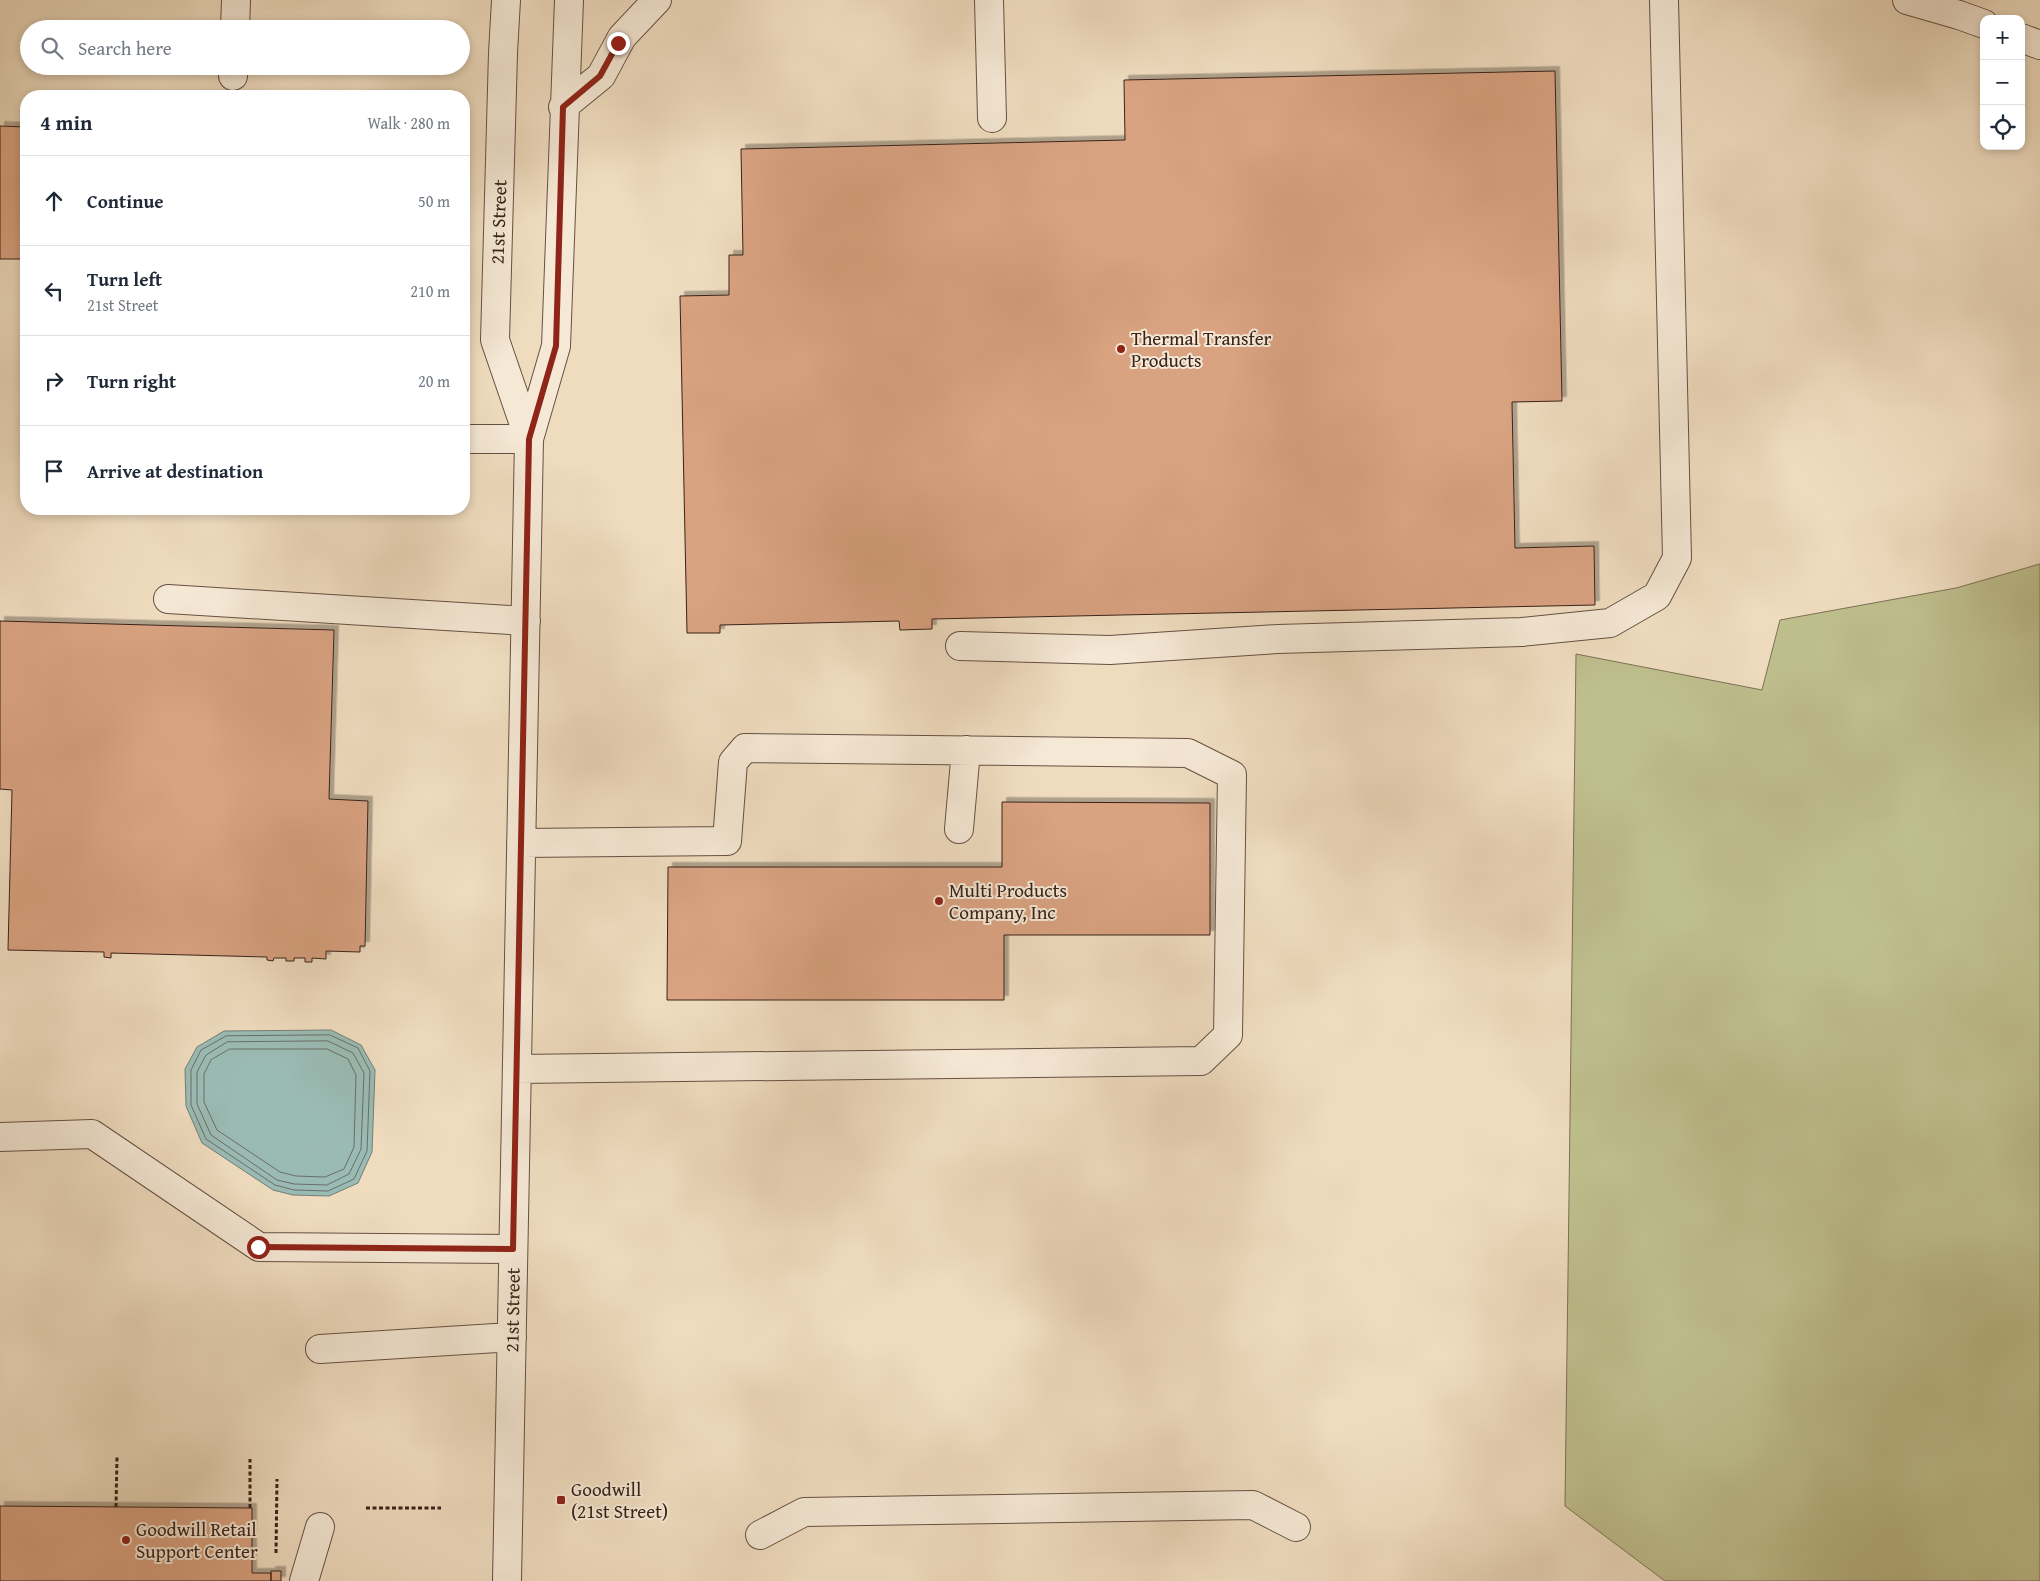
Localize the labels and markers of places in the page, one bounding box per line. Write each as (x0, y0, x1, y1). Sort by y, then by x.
place label: Thermal Transfer Products (1131, 324, 1272, 374)
marker: Thermal Transfer Products (1115, 343, 1127, 355)
place label: Multi Products Company, Inc (949, 876, 1067, 926)
marker: Multi Products Company, Inc (933, 895, 945, 907)
place label: Goodwill (21st Street) (571, 1475, 668, 1525)
marker: Goodwill (21st Street) (555, 1494, 567, 1506)
place label: Goodwill Retail Support Center (136, 1515, 258, 1565)
marker: Goodwill Retail Support Center (120, 1534, 132, 1546)

